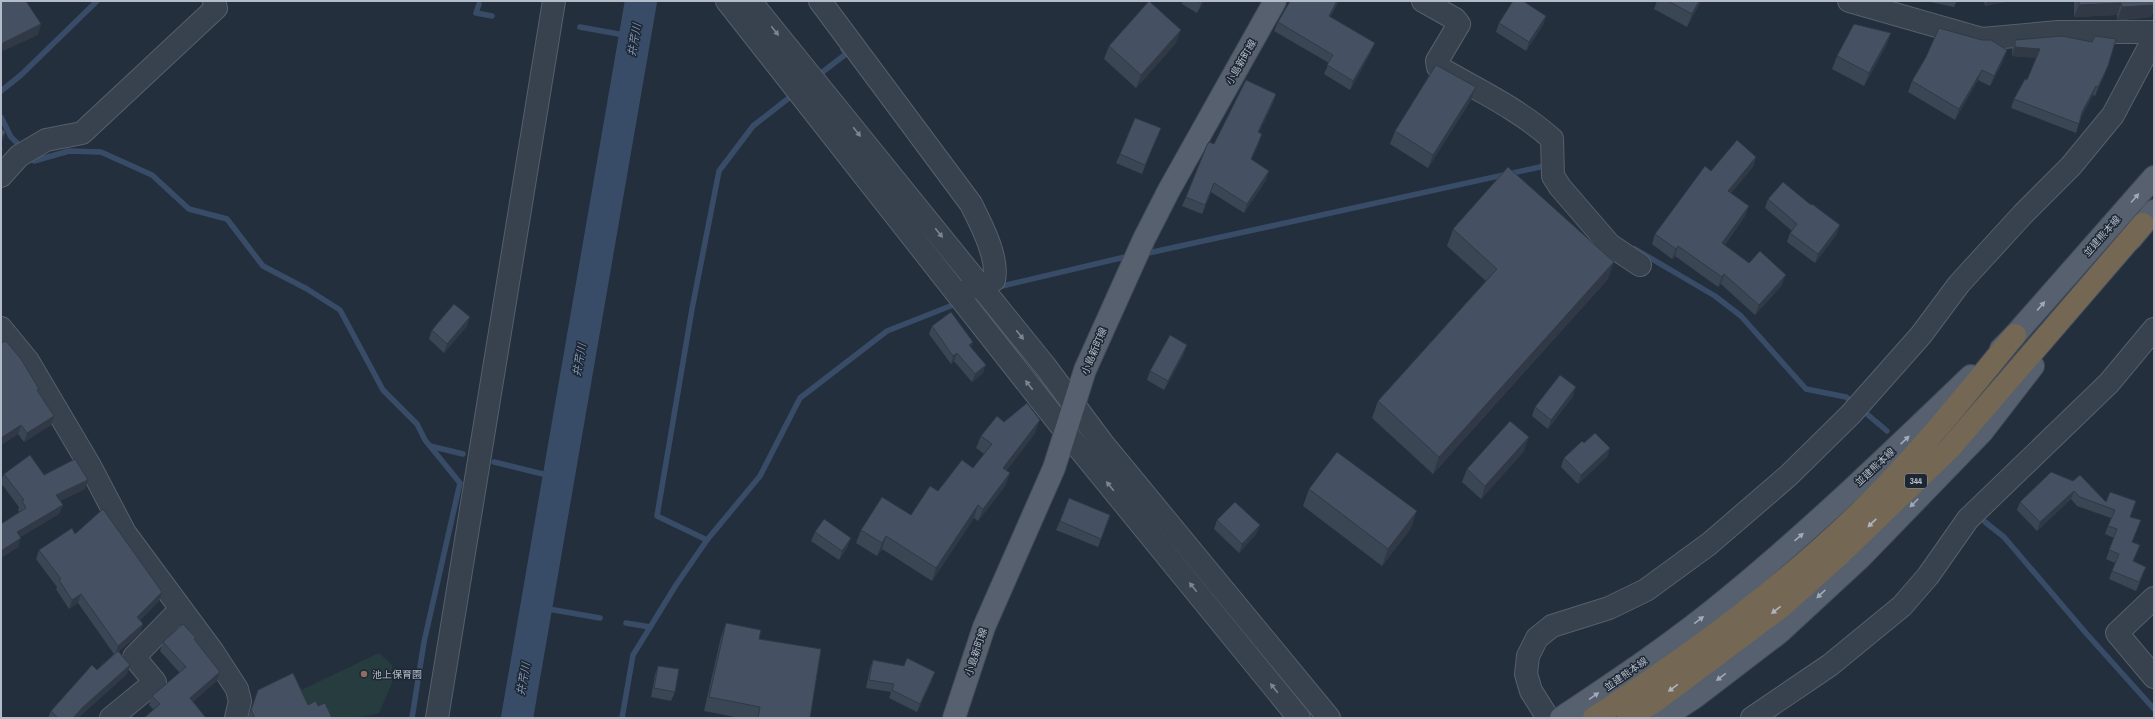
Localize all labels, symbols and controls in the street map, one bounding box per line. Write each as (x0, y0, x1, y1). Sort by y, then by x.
water label: 井芹川 (624, 22, 644, 57)
one-way arrow (771, 26, 779, 37)
street label: 小島新町線 (1223, 37, 1259, 87)
one-way arrow (852, 127, 861, 138)
one-way arrow (2131, 193, 2140, 203)
street label: 並建熊本線 (2081, 213, 2123, 259)
one-way arrow (934, 228, 943, 239)
one-way arrow (2036, 301, 2045, 311)
street label: 小島新町線 (1078, 325, 1110, 377)
one-way arrow (1016, 329, 1024, 340)
water label: 井芹川 (569, 342, 589, 377)
one-way arrow (1024, 379, 1033, 390)
one-way arrow (1900, 435, 1910, 444)
street label: 並建熊本線 (1852, 445, 1898, 489)
road number: 344 (1905, 474, 1927, 488)
one-way arrow (1106, 481, 1115, 492)
one-way arrow (1909, 498, 1919, 508)
one-way arrow (1867, 518, 1877, 527)
one-way arrow (1794, 533, 1804, 542)
one-way arrow (1188, 581, 1197, 592)
one-way arrow (1816, 589, 1826, 599)
one-way arrow (1771, 606, 1782, 615)
one-way arrow (1694, 616, 1705, 625)
street label: 小島新町線 (962, 626, 990, 678)
street label: 並建熊本線 (1602, 654, 1650, 694)
water label: 井芹川 (513, 661, 533, 696)
place label: 池上保育園 (372, 668, 422, 681)
marker: 池上保育園 (359, 669, 369, 679)
one-way arrow (1716, 673, 1727, 681)
one-way arrow (1270, 682, 1279, 693)
one-way arrow (1667, 684, 1678, 693)
one-way arrow (1588, 692, 1599, 700)

